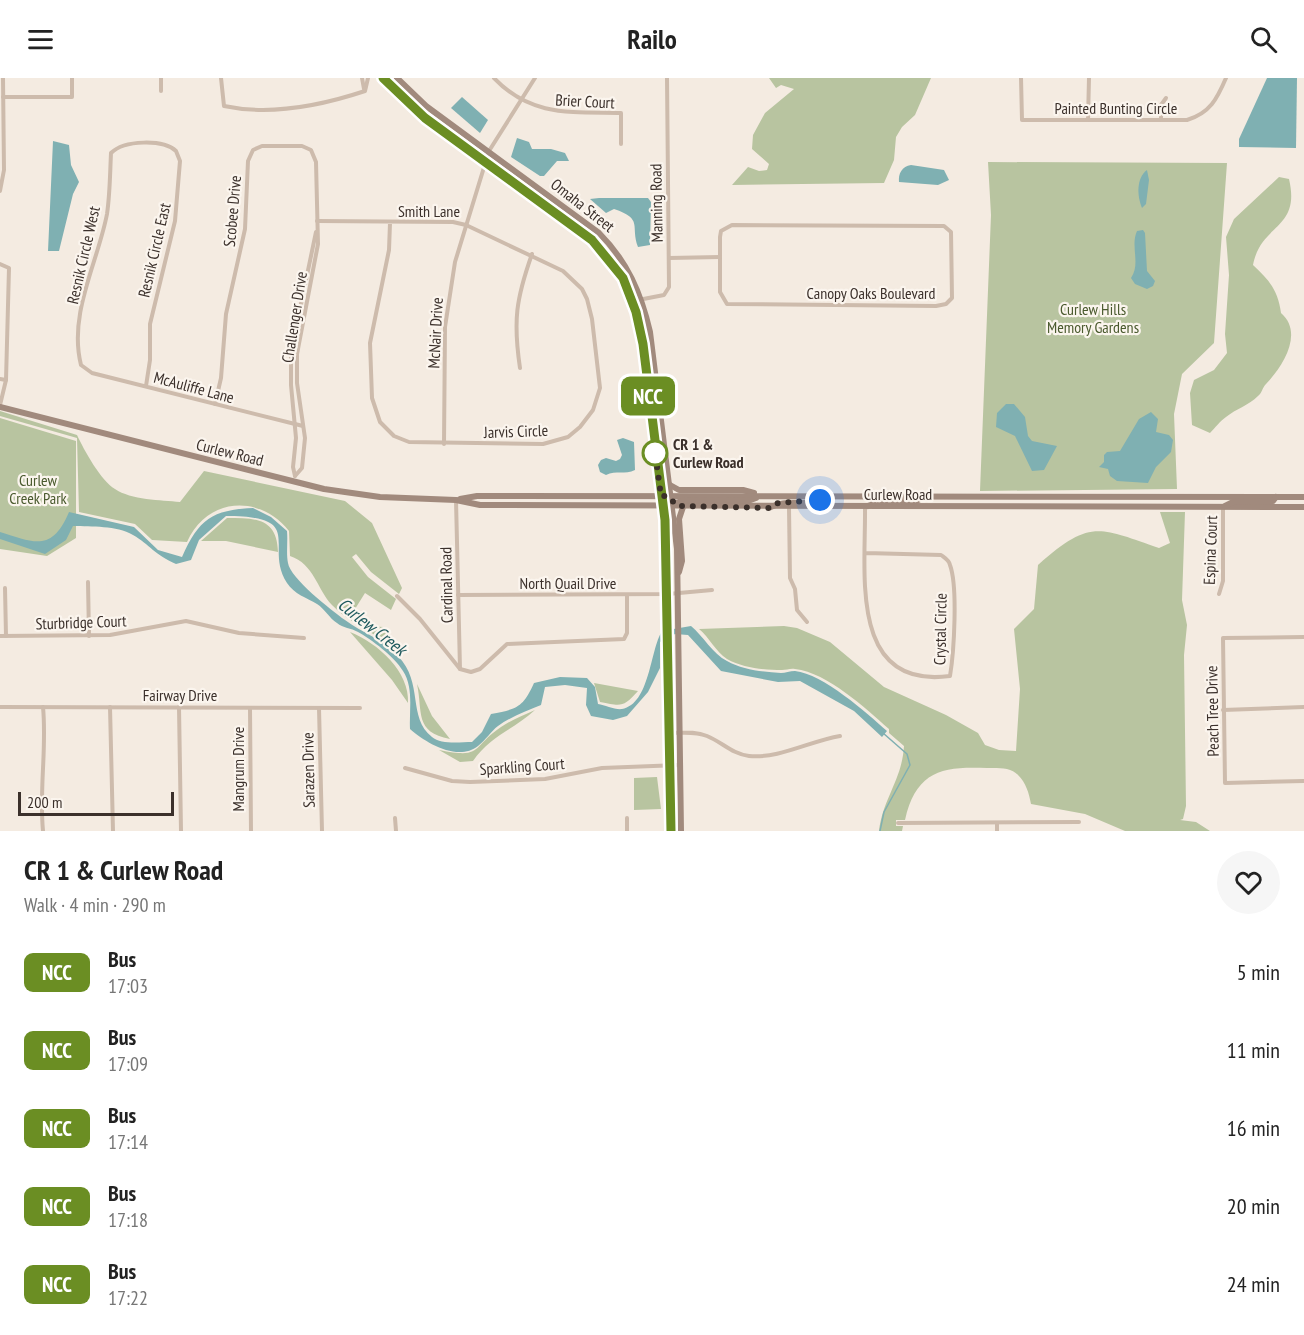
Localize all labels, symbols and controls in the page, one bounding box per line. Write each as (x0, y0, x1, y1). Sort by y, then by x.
text: Railo (627, 22, 677, 56)
icon: menu (24, 23, 57, 56)
icon: search (1247, 23, 1280, 56)
street label: Brier Court (555, 89, 616, 113)
street label: Painted Bunting Circle (1055, 98, 1177, 118)
street label: Manning Road (645, 163, 667, 243)
street label: Scobee Drive (219, 174, 245, 248)
street label: Omaha Street (547, 174, 619, 237)
street label: Resnik Circle East (133, 200, 175, 299)
street label: Smith Lane (398, 201, 460, 221)
street label: Resnik Circle West (62, 204, 104, 306)
street label: Challenger Drive (277, 270, 311, 364)
street label: Canopy Oaks Boulevard (807, 283, 935, 303)
street label: McNair Drive (423, 297, 447, 369)
park label: Curlew Hills Memory Gardens (1047, 299, 1139, 337)
street label: McAuliffe Lane (152, 367, 236, 407)
line badge: NCC (614, 376, 682, 416)
text: NCC (633, 383, 663, 410)
street label: Jarvis Circle (482, 420, 549, 442)
street label: Curlew Road (194, 434, 266, 470)
place label: CR 1 & Curlew Road (673, 434, 744, 472)
marker: CR 1 & Curlew Road (642, 440, 668, 466)
park label: Curlew Creek Park (9, 470, 68, 508)
street label: Curlew Road (864, 484, 932, 504)
your location (805, 485, 835, 515)
street label: Espina Court (1199, 514, 1221, 585)
street label: Cardinal Road (435, 547, 457, 623)
street label: North Quail Drive (520, 573, 616, 593)
water label: Curlew Creek (333, 593, 413, 662)
street label: Crystal Circle (929, 593, 951, 665)
street label: Sturbridge Court (35, 610, 127, 634)
street label: Peach Tree Drive (1201, 665, 1223, 757)
street label: Fairway Drive (143, 685, 217, 705)
street label: Mangrum Drive (228, 727, 248, 811)
street label: Sarazen Drive (297, 732, 319, 808)
street label: Sparkling Court (479, 753, 566, 779)
scale bar (18, 789, 174, 816)
text: 200 m (27, 792, 62, 812)
text: CR 1 & Curlew Road (24, 851, 223, 888)
button: heart (1217, 851, 1280, 914)
text: Walk · 4 min · 290 m (24, 892, 166, 918)
text: Bus (108, 945, 136, 973)
text: 5 min (1237, 958, 1280, 986)
text: NCC (42, 959, 72, 986)
text: 17:03 (108, 973, 148, 999)
text: Bus (108, 1023, 136, 1051)
text: 11 min (1227, 1036, 1280, 1064)
text: NCC (42, 1037, 72, 1064)
text: 17:09 (108, 1051, 148, 1077)
text: Bus (108, 1101, 136, 1129)
text: 16 min (1227, 1114, 1280, 1142)
text: NCC (42, 1115, 72, 1142)
text: 17:14 (108, 1129, 148, 1155)
text: Bus (108, 1179, 136, 1207)
text: 20 min (1227, 1192, 1280, 1220)
text: NCC (42, 1193, 72, 1220)
text: 17:18 (108, 1207, 148, 1233)
text: Bus (108, 1257, 136, 1285)
text: 24 min (1227, 1270, 1280, 1298)
text: NCC (42, 1271, 72, 1298)
text: 17:22 (108, 1285, 148, 1311)

